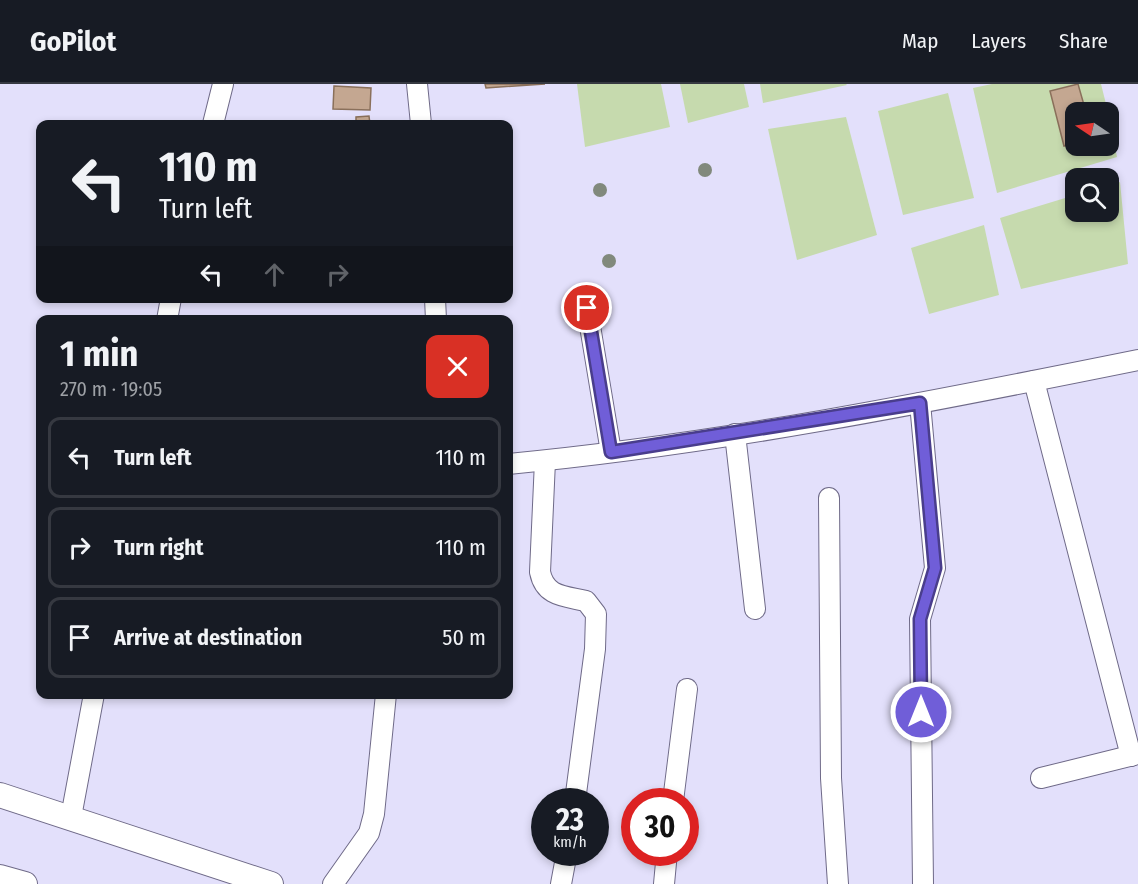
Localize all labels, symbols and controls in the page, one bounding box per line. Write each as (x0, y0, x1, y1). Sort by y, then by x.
text: GoPilot (30, 25, 116, 58)
text: Map (902, 28, 938, 54)
text: Layers (971, 28, 1026, 54)
text: Share (1059, 28, 1108, 54)
north arrow (1065, 102, 1119, 156)
map controls (1065, 102, 1119, 222)
text: 110 m (159, 142, 258, 192)
icon: left (60, 144, 138, 222)
button: search (1065, 168, 1119, 222)
text: Turn left (159, 193, 252, 225)
icon: left (195, 258, 228, 291)
icon: ahead (258, 258, 291, 291)
icon: right (321, 258, 354, 291)
pin (561, 282, 612, 333)
icon: arrive (570, 291, 603, 324)
text: 1 min (60, 332, 138, 376)
button: close (426, 335, 489, 398)
text: 270 m · 19:05 (60, 377, 162, 401)
icon: left (63, 441, 96, 474)
text: Turn left (114, 444, 192, 471)
text: 110 m (436, 444, 486, 471)
icon: right (63, 531, 96, 564)
text: Turn right (114, 534, 203, 561)
text: 110 m (436, 534, 486, 561)
icon: arrive (63, 621, 96, 654)
text: Arrive at destination (114, 624, 302, 651)
text: 50 m (442, 624, 486, 651)
position arrow (889, 680, 953, 744)
speed limit sign: 30 (621, 788, 699, 866)
text: 23 (556, 802, 584, 838)
text: km/h (553, 833, 587, 851)

